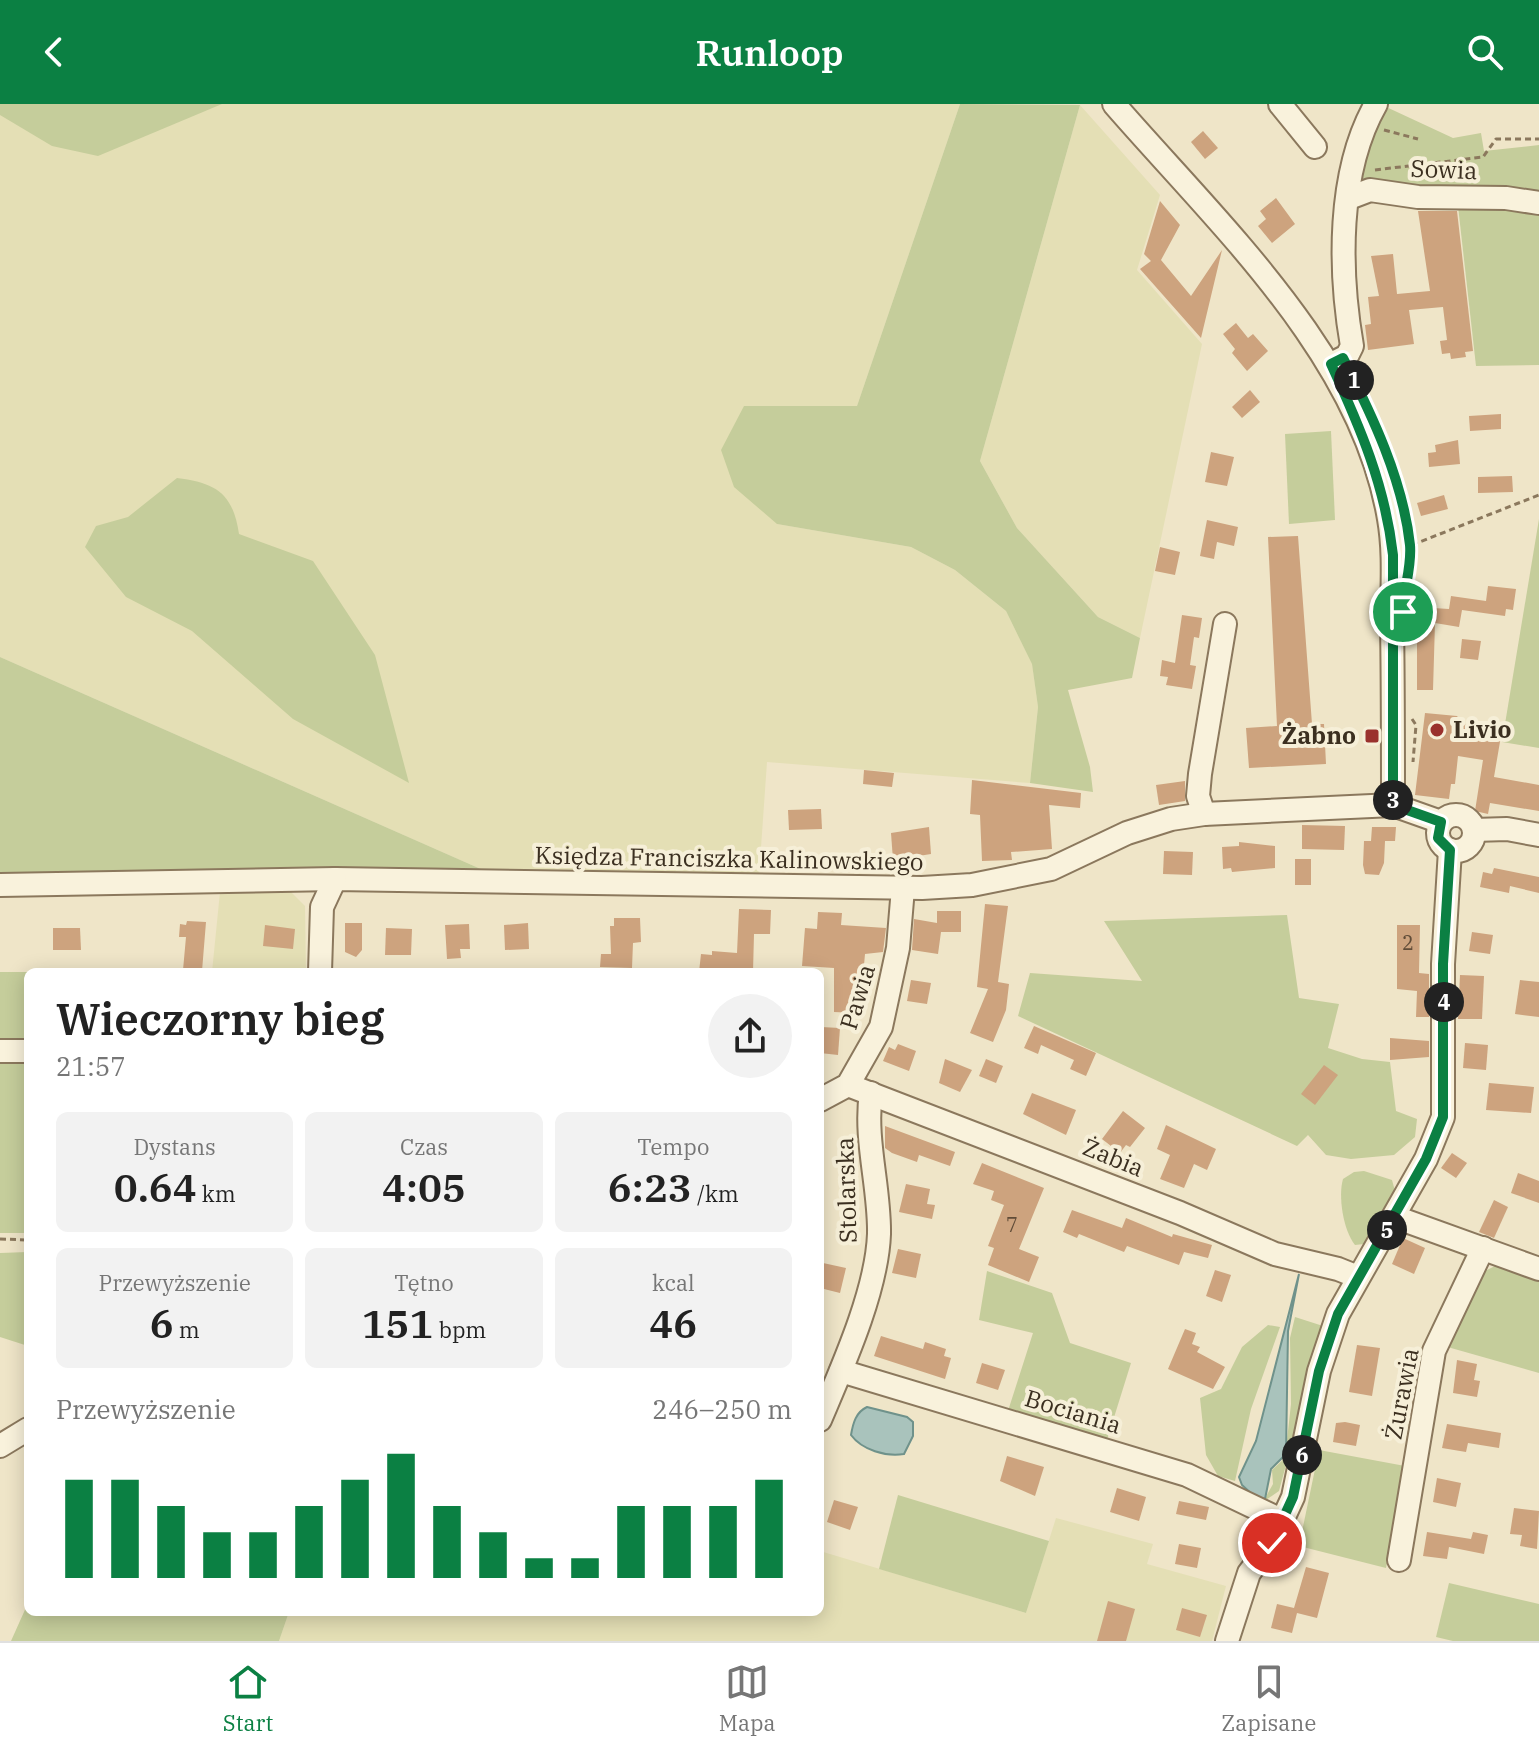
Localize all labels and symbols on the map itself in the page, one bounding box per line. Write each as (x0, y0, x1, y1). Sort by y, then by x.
street label: Sowia (1410, 152, 1478, 186)
pin: 1 (1334, 360, 1374, 400)
pin (1369, 578, 1437, 646)
place label: Livio (1453, 713, 1511, 745)
place label: Żabno (1282, 719, 1356, 751)
marker: Livio (1428, 721, 1446, 739)
marker: Żabno (1363, 727, 1381, 745)
pin: 3 (1373, 780, 1413, 820)
street label: Księdza Franciszka Kalinowskiego (534, 839, 924, 877)
house number: 2 (1402, 929, 1414, 956)
street label: Pawia (832, 960, 882, 1033)
pin: 4 (1424, 982, 1464, 1022)
street label: Żabia (1078, 1130, 1149, 1184)
street label: Stolarska (828, 1137, 864, 1244)
pin: 5 (1367, 1210, 1407, 1250)
house number: 7 (1006, 1211, 1018, 1238)
street label: Żurawia (1376, 1345, 1426, 1442)
street label: Bociania (1021, 1381, 1125, 1441)
pin: 6 (1282, 1435, 1322, 1475)
pin (1238, 1509, 1306, 1577)

